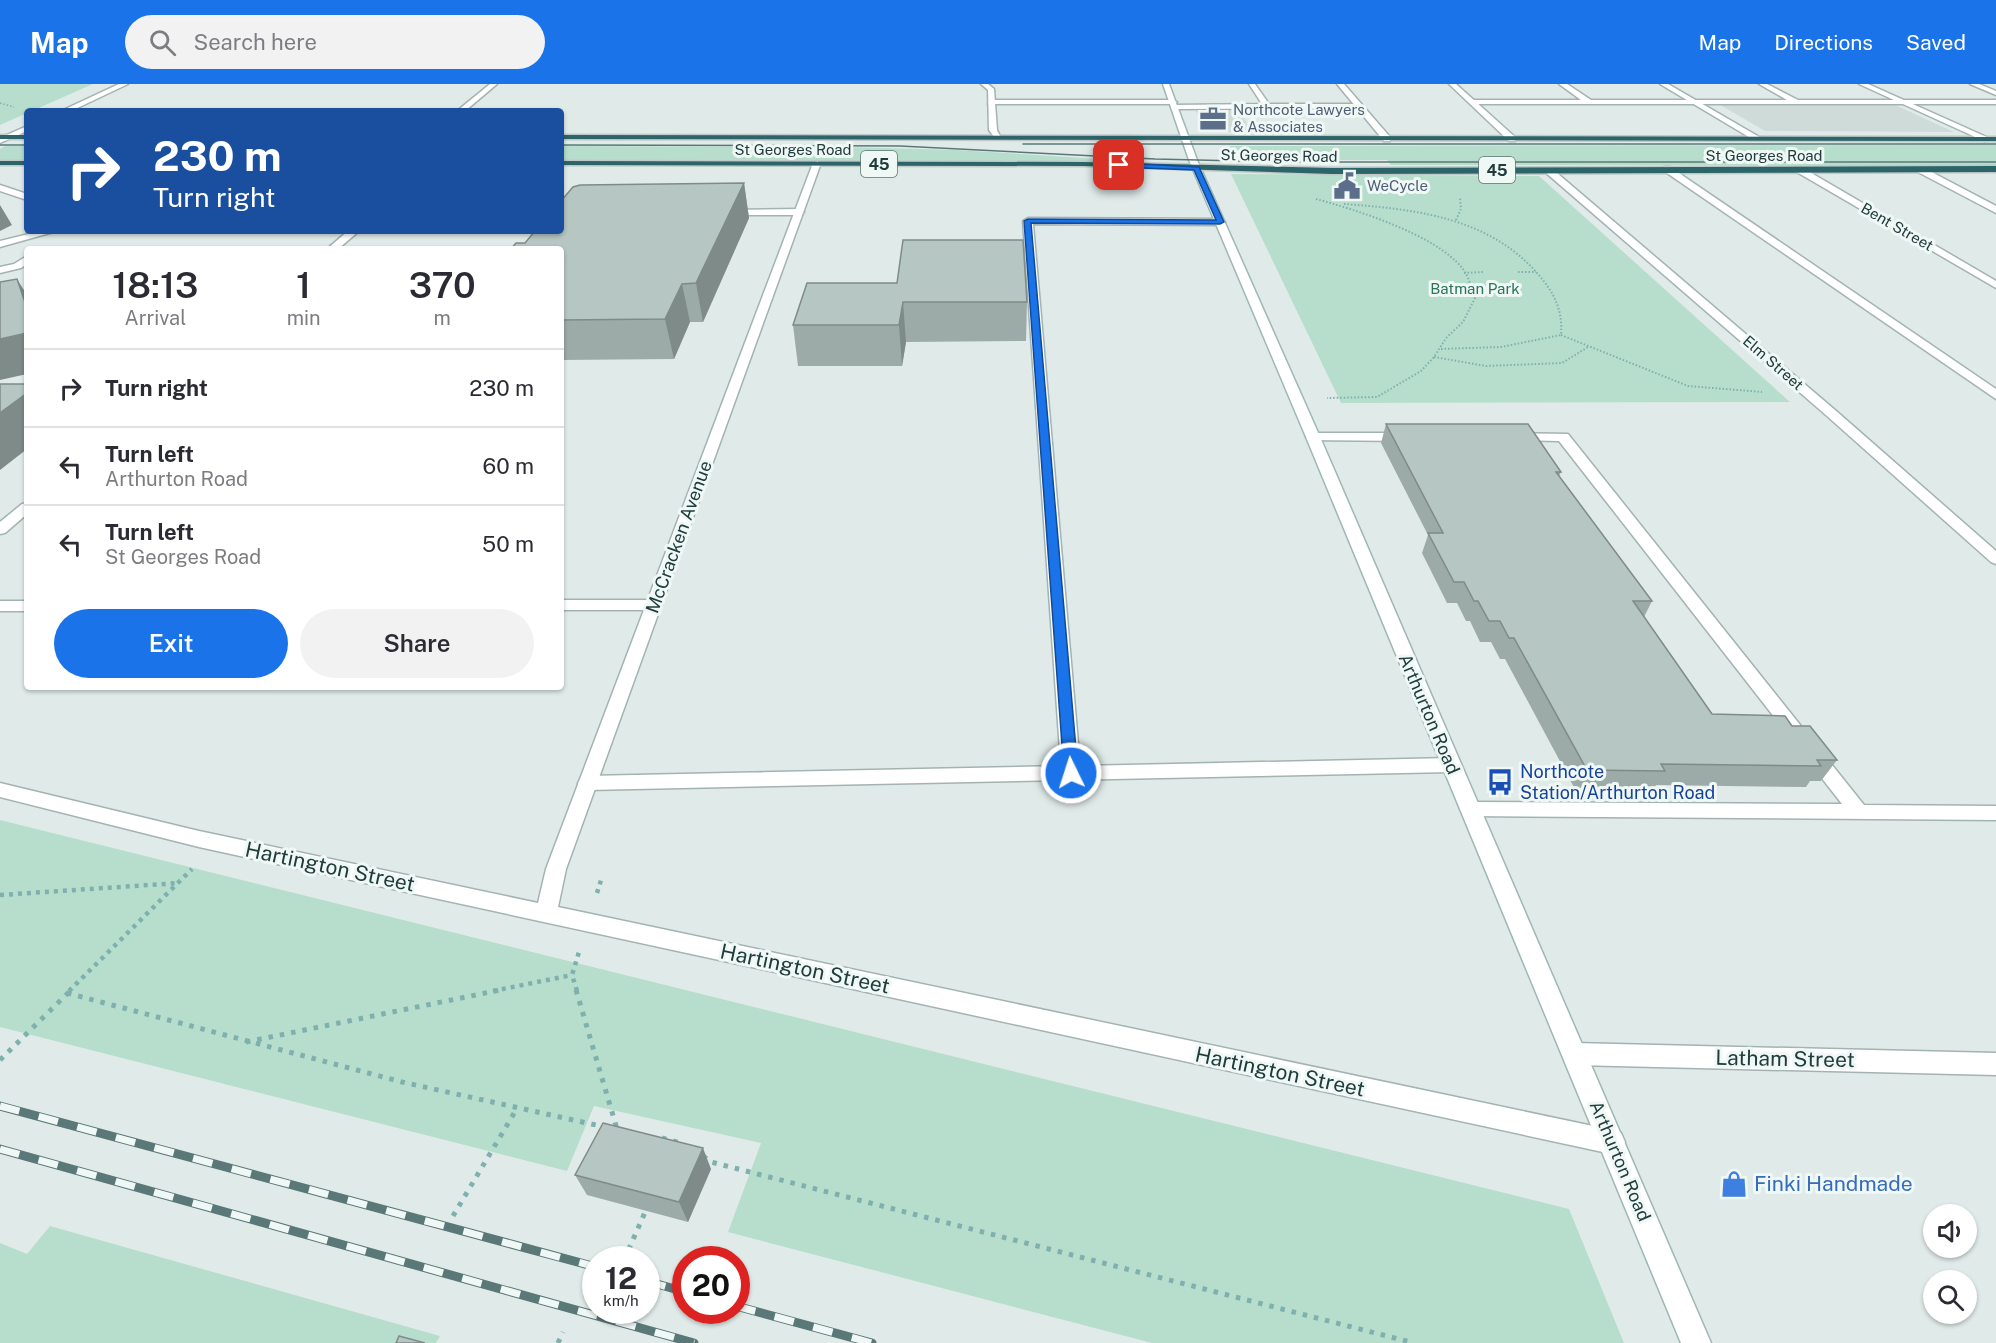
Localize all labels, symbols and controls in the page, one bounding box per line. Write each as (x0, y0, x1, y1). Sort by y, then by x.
search box (125, 15, 545, 69)
text: Map (30, 26, 89, 59)
icon: search (146, 26, 179, 59)
text: Search here (194, 29, 317, 55)
text: Map (1699, 30, 1741, 55)
text: Directions (1774, 30, 1873, 55)
text: Saved (1906, 30, 1966, 55)
place label: Northcote Lawyers & Associates (1233, 101, 1365, 135)
office icon: Northcote Lawyers & Associates (1198, 104, 1228, 134)
text: 230 m (153, 131, 282, 180)
icon: right (54, 132, 132, 210)
pin (1093, 139, 1144, 190)
street label: St Georges Road (734, 141, 852, 158)
street label: St Georges Road (1220, 146, 1338, 165)
street label: St Georges Road (1705, 147, 1823, 164)
icon: arrive (1102, 148, 1135, 181)
road number: 45 (861, 151, 897, 177)
road number: 45 (1479, 157, 1515, 183)
public building icon: WeCycle (1332, 171, 1362, 201)
place label: WeCycle (1367, 177, 1428, 194)
text: Turn right (153, 181, 276, 213)
street label: Bent Street (1858, 199, 1936, 254)
text: 18:13 (112, 264, 198, 306)
text: 1 (296, 264, 311, 306)
text: 370 (409, 264, 476, 306)
park label: Batman Park (1430, 280, 1520, 297)
text: Arrival (124, 306, 186, 330)
text: min (287, 306, 321, 330)
text: m (434, 306, 451, 330)
street label: Elm Street (1740, 332, 1807, 393)
icon: right (54, 372, 87, 405)
text: Turn right (105, 375, 208, 401)
text: 230 m (469, 375, 534, 401)
text: Turn left (105, 441, 194, 467)
icon: left (54, 450, 87, 483)
text: 60 m (483, 453, 534, 479)
street label: McCracken Avenue (641, 458, 716, 616)
text: Arthurton Road (105, 467, 248, 491)
text: Turn left (105, 519, 194, 545)
icon: left (54, 528, 87, 561)
text: 50 m (482, 531, 534, 557)
text: St Georges Road (105, 545, 261, 569)
button: Exit (54, 609, 288, 678)
button: Share (300, 609, 534, 678)
street label: Arthurton Road (1395, 651, 1464, 777)
position arrow (1039, 741, 1103, 805)
place label: Northcote Station/Arthurton Road (1520, 761, 1715, 803)
bus stop icon: Northcote Station/Arthurton Road (1485, 767, 1515, 797)
street label: Hartington Street (243, 836, 417, 897)
street label: Hartington Street (718, 938, 892, 999)
street label: Hartington Street (1193, 1041, 1367, 1102)
street label: Latham Street (1715, 1045, 1855, 1072)
street label: Arthurton Road (1586, 1098, 1655, 1224)
shop icon: Finki Handmade (1719, 1169, 1749, 1199)
place label: Finki Handmade (1754, 1171, 1913, 1196)
map controls (1923, 1204, 1977, 1324)
button: sound (1923, 1204, 1977, 1258)
speed limit sign: 20 (672, 1246, 750, 1324)
text: 12 (605, 1260, 637, 1296)
button: search (1923, 1270, 1977, 1324)
text: km/h (603, 1292, 639, 1309)

